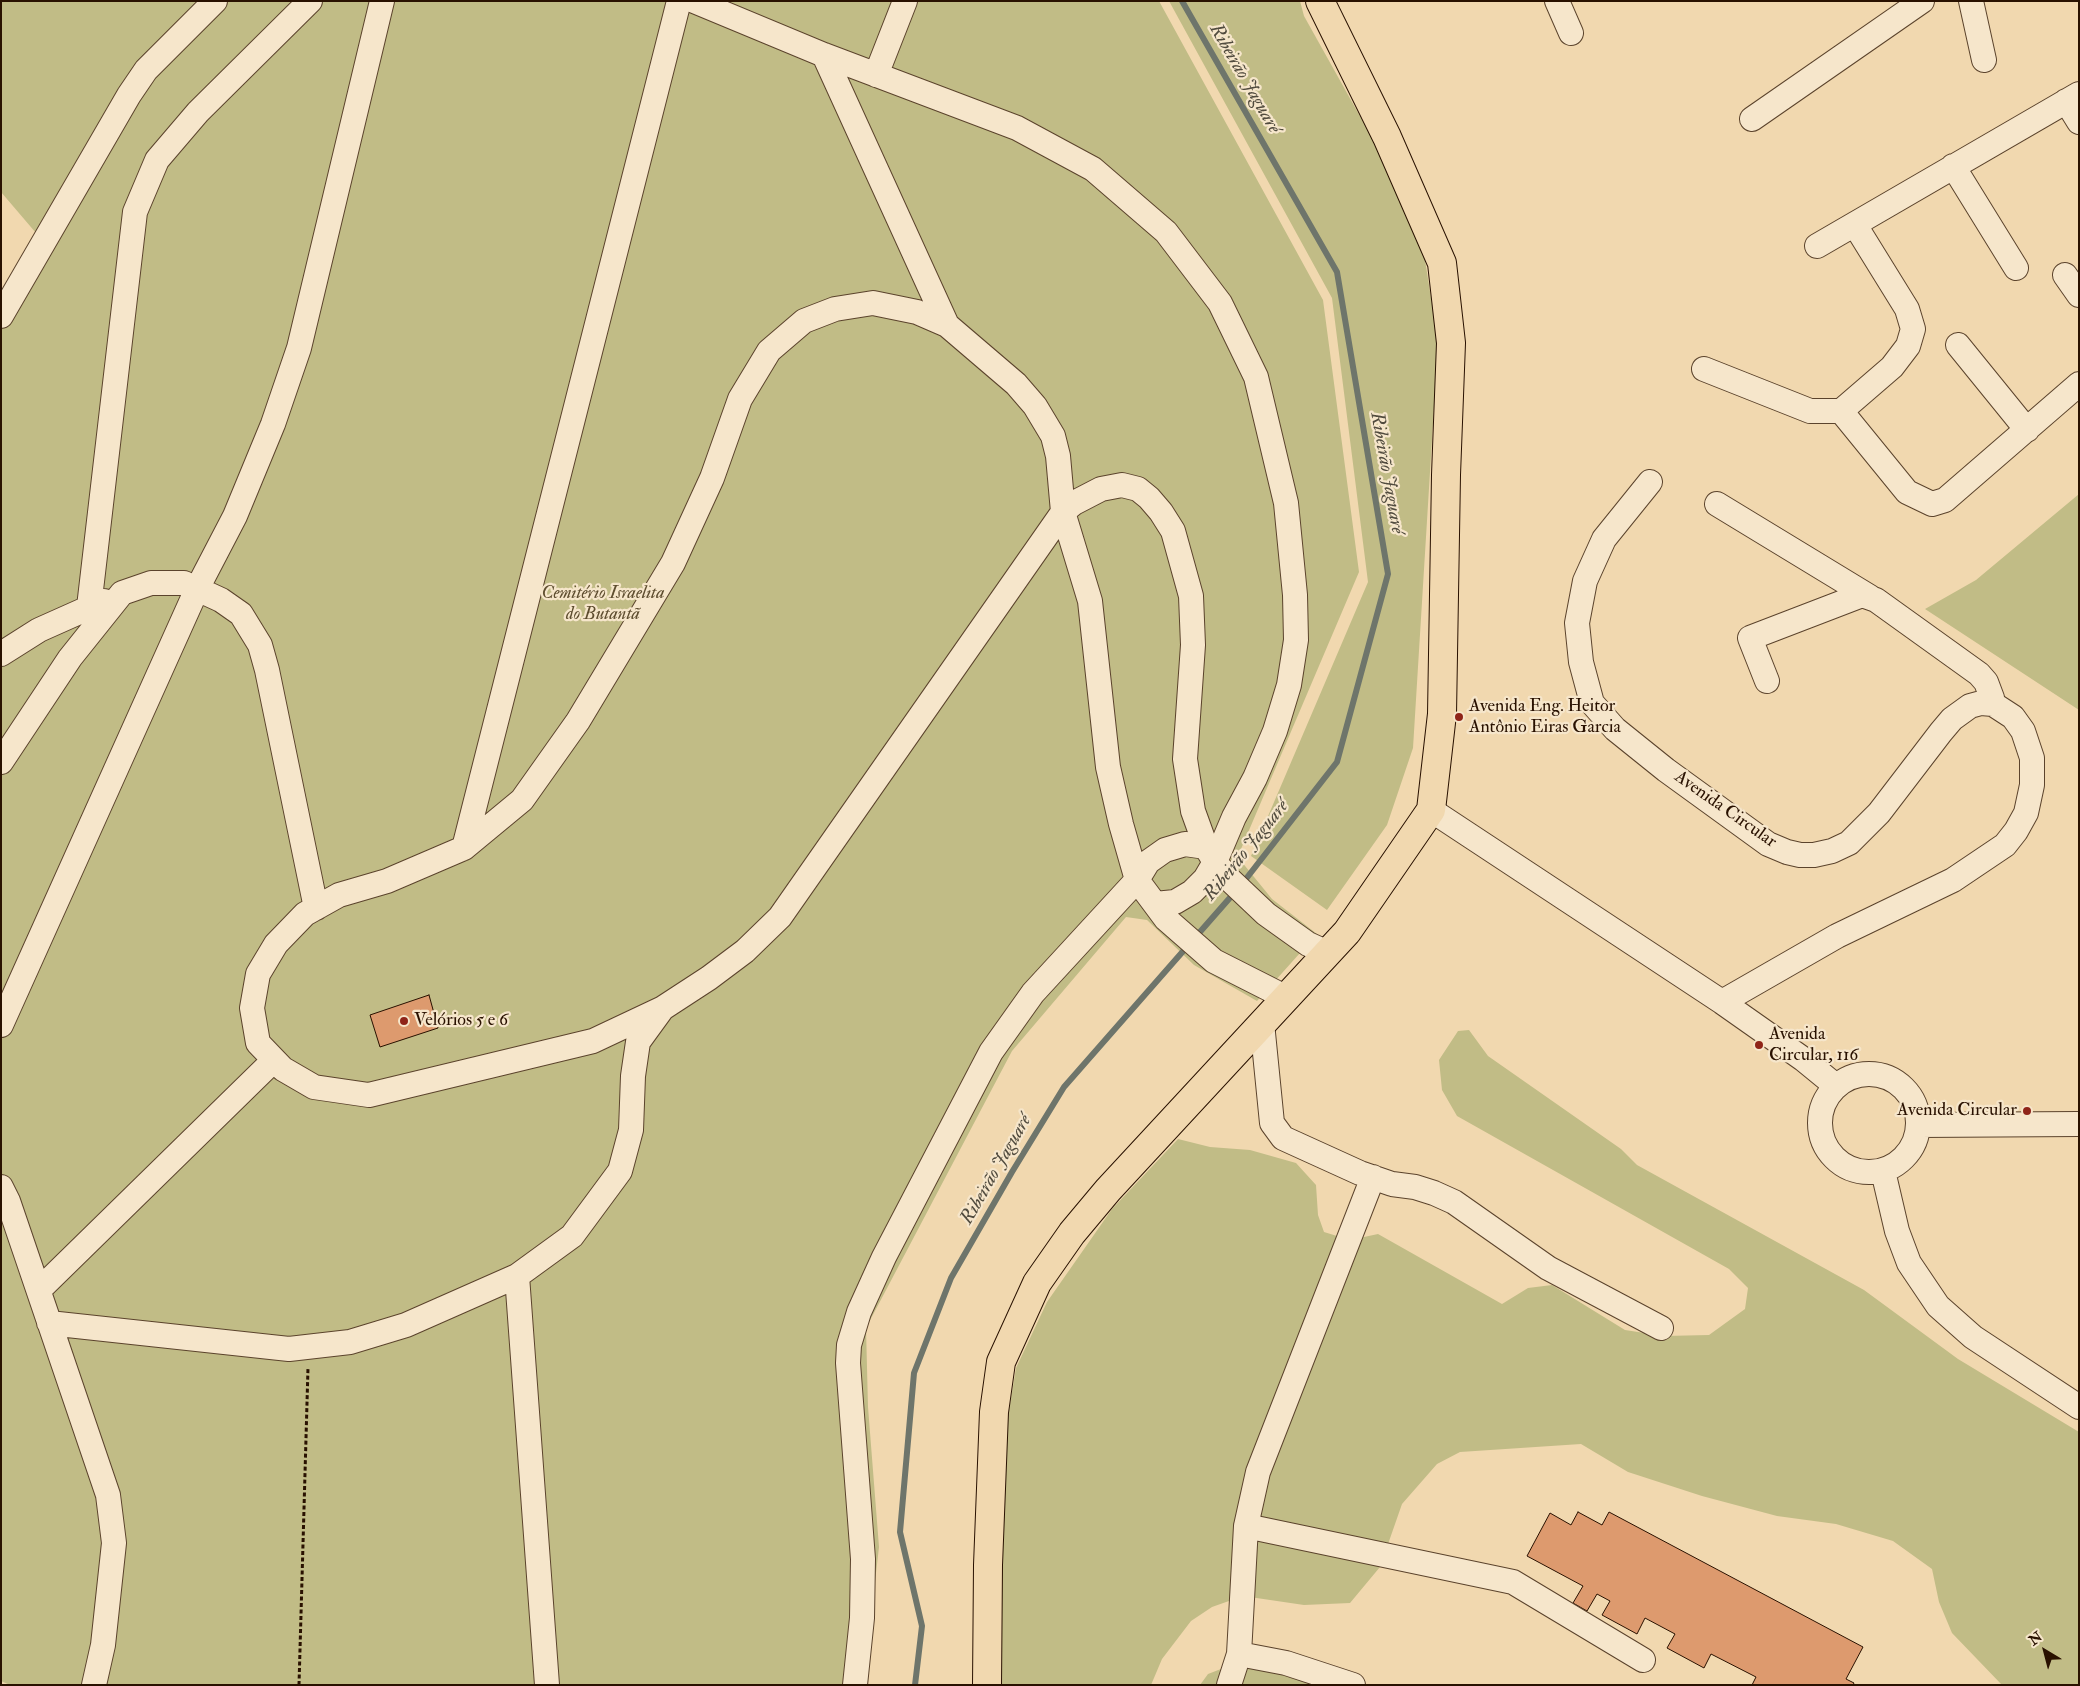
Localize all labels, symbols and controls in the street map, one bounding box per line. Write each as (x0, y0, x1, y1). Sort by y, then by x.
water label: Ribeirão Jaguaré (1203, 20, 1285, 138)
water label: Ribeirão Jaguaré (1364, 411, 1408, 535)
park label: Cemitério Israelita do Butantã (541, 583, 665, 626)
place label: Avenida Eng. Heitor Antônio Eiras Garcia (1469, 696, 1621, 739)
marker: Avenida Eng. Heitor Antônio Eiras Garcia (1453, 711, 1465, 723)
street label: Avenida Circular (1670, 767, 1780, 853)
water label: Ribeirão Jaguaré (1200, 796, 1294, 906)
place label: Velórios 5 e 6 (414, 1010, 508, 1032)
marker: Velórios 5 e 6 (398, 1015, 410, 1027)
place label: Avenida Circular, 116 (1769, 1024, 1858, 1066)
marker: Avenida Circular, 116 (1753, 1039, 1765, 1051)
place label: Avenida Circular (1897, 1100, 2017, 1122)
marker: Avenida Circular (2021, 1105, 2033, 1117)
water label: Ribeirão Jaguaré (956, 1111, 1038, 1229)
north arrow (2020, 1626, 2070, 1676)
text: N (2026, 1628, 2046, 1649)

